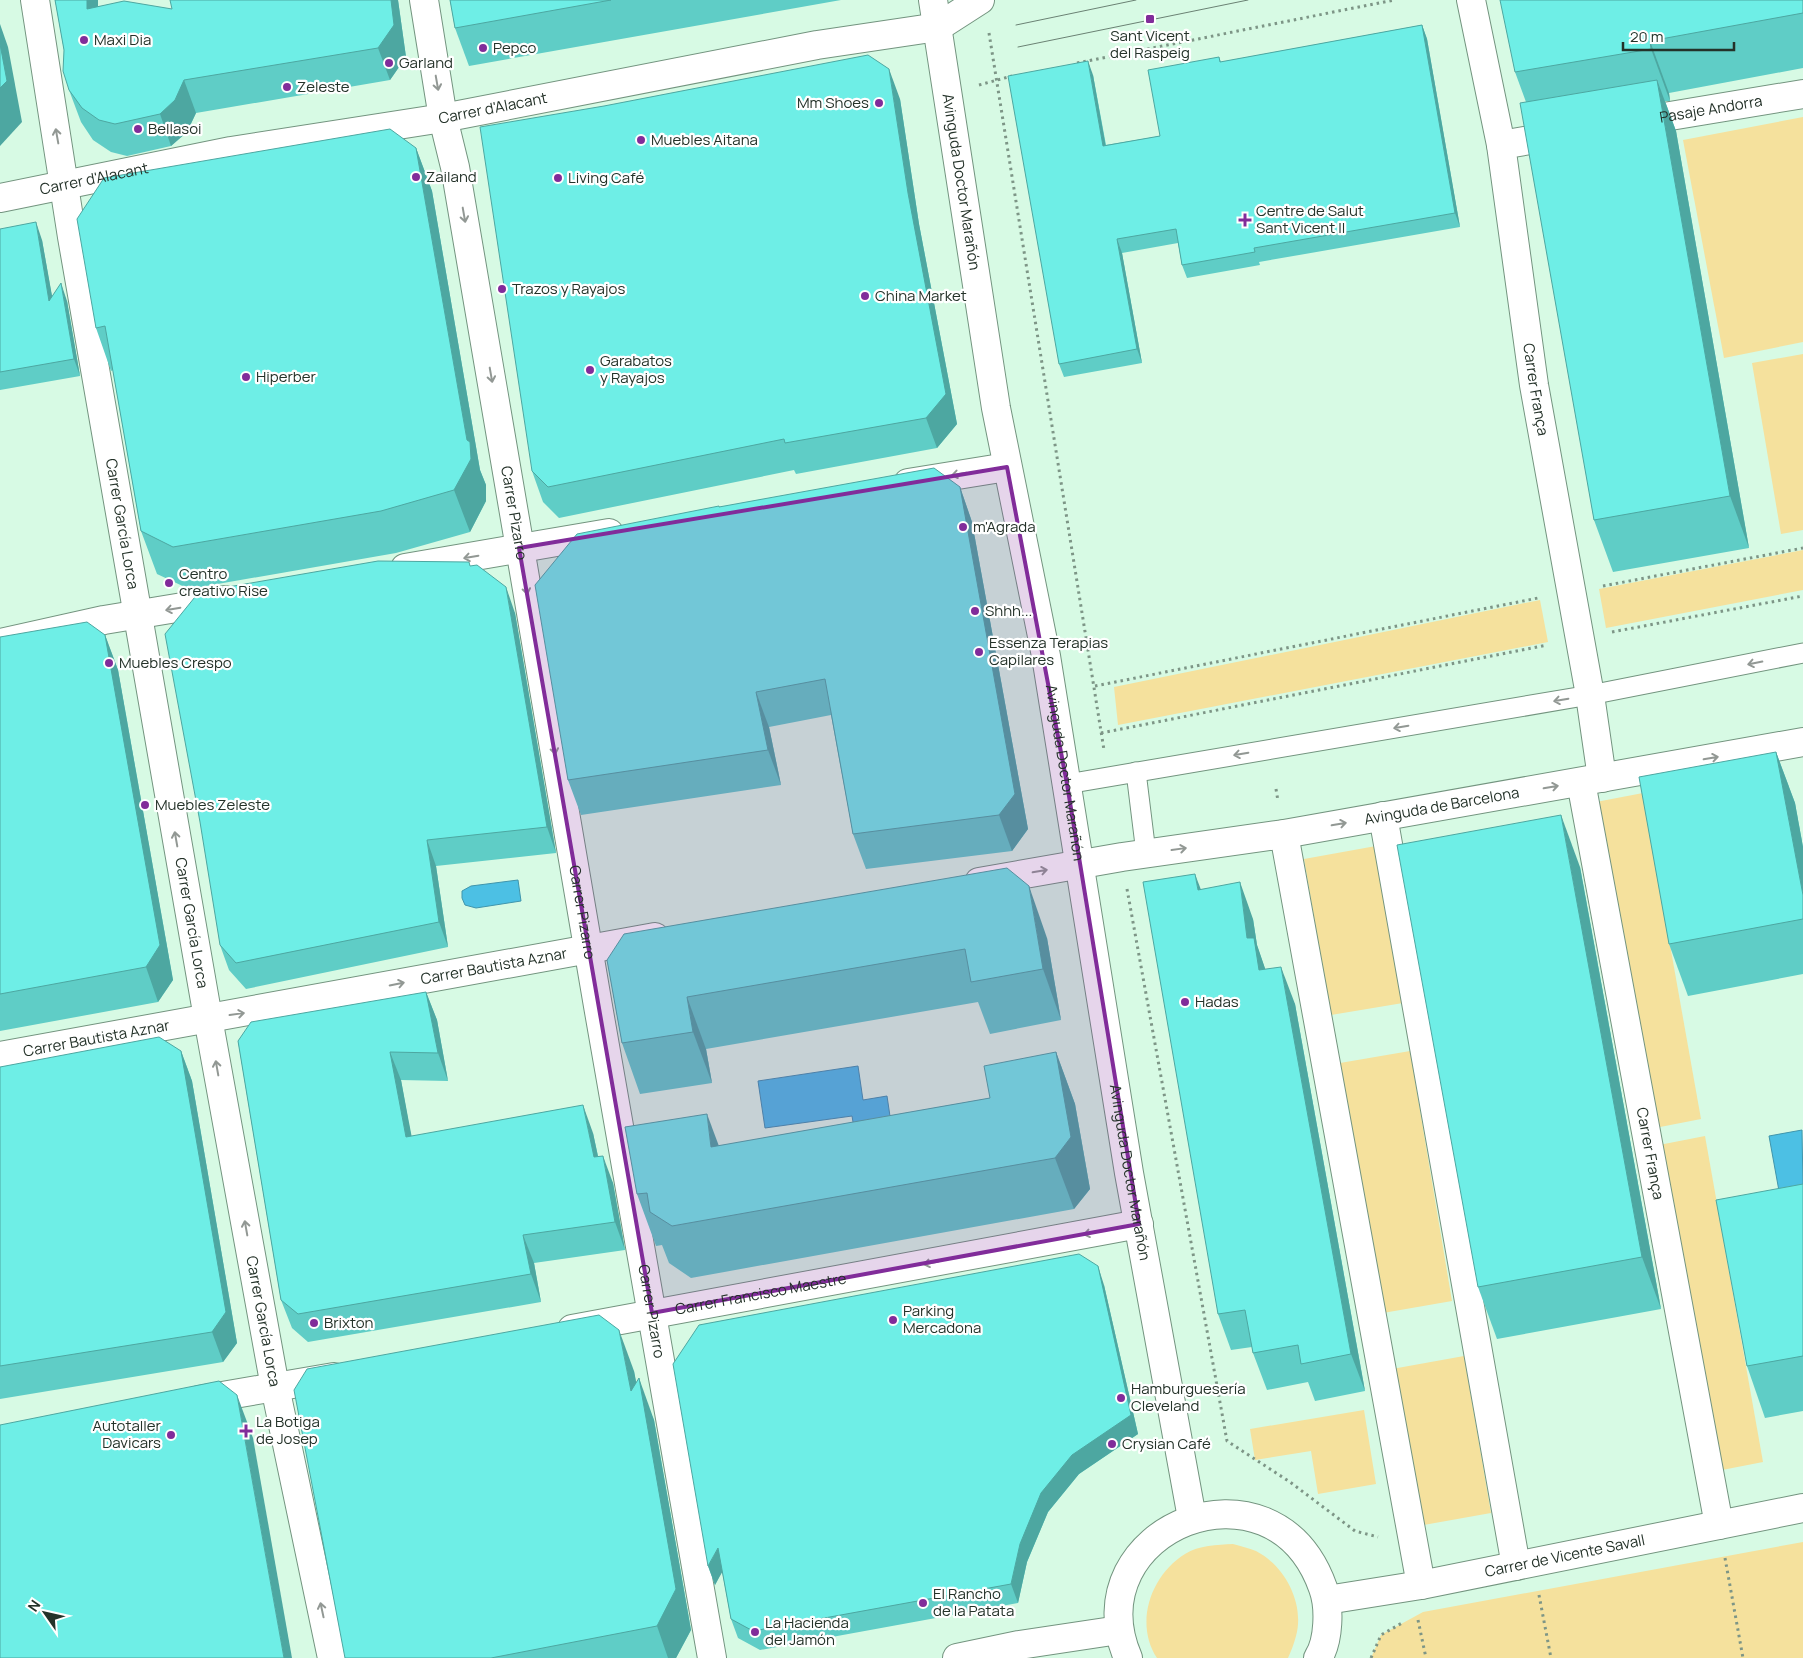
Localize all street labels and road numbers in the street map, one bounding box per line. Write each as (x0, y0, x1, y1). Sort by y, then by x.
street label: Carrer d'Alacant (437, 87, 549, 129)
street label: Pasaje Andorra (1658, 90, 1764, 128)
street label: Avinguda Doctor Marañón (938, 92, 986, 272)
street label: Carrer d'Alacant (38, 157, 150, 200)
street label: Carrer França (1518, 342, 1554, 437)
street label: Carrer García Lorca (101, 457, 144, 591)
street label: Carrer Pizarro (496, 464, 533, 562)
street label: Avinguda Doctor Marañón (1041, 683, 1090, 862)
street label: Avinguda de Barcelona (1363, 782, 1521, 830)
street label: Carrer García Lorca (170, 856, 214, 990)
street label: Carrer Pizarro (564, 864, 601, 961)
street label: Carrer Bautista Aznar (419, 942, 569, 989)
street label: Carrer Bautista Aznar (21, 1014, 172, 1062)
street label: Avinguda Doctor Marañón (1105, 1083, 1156, 1262)
street label: Carrer França (1632, 1106, 1669, 1201)
street label: Carrer García Lorca (241, 1254, 286, 1388)
street label: Carrer Pizarro (633, 1263, 670, 1360)
street label: Carrer Francisco Maestre (673, 1267, 848, 1320)
street label: Carrer de Vicente Savall (1483, 1529, 1647, 1582)

